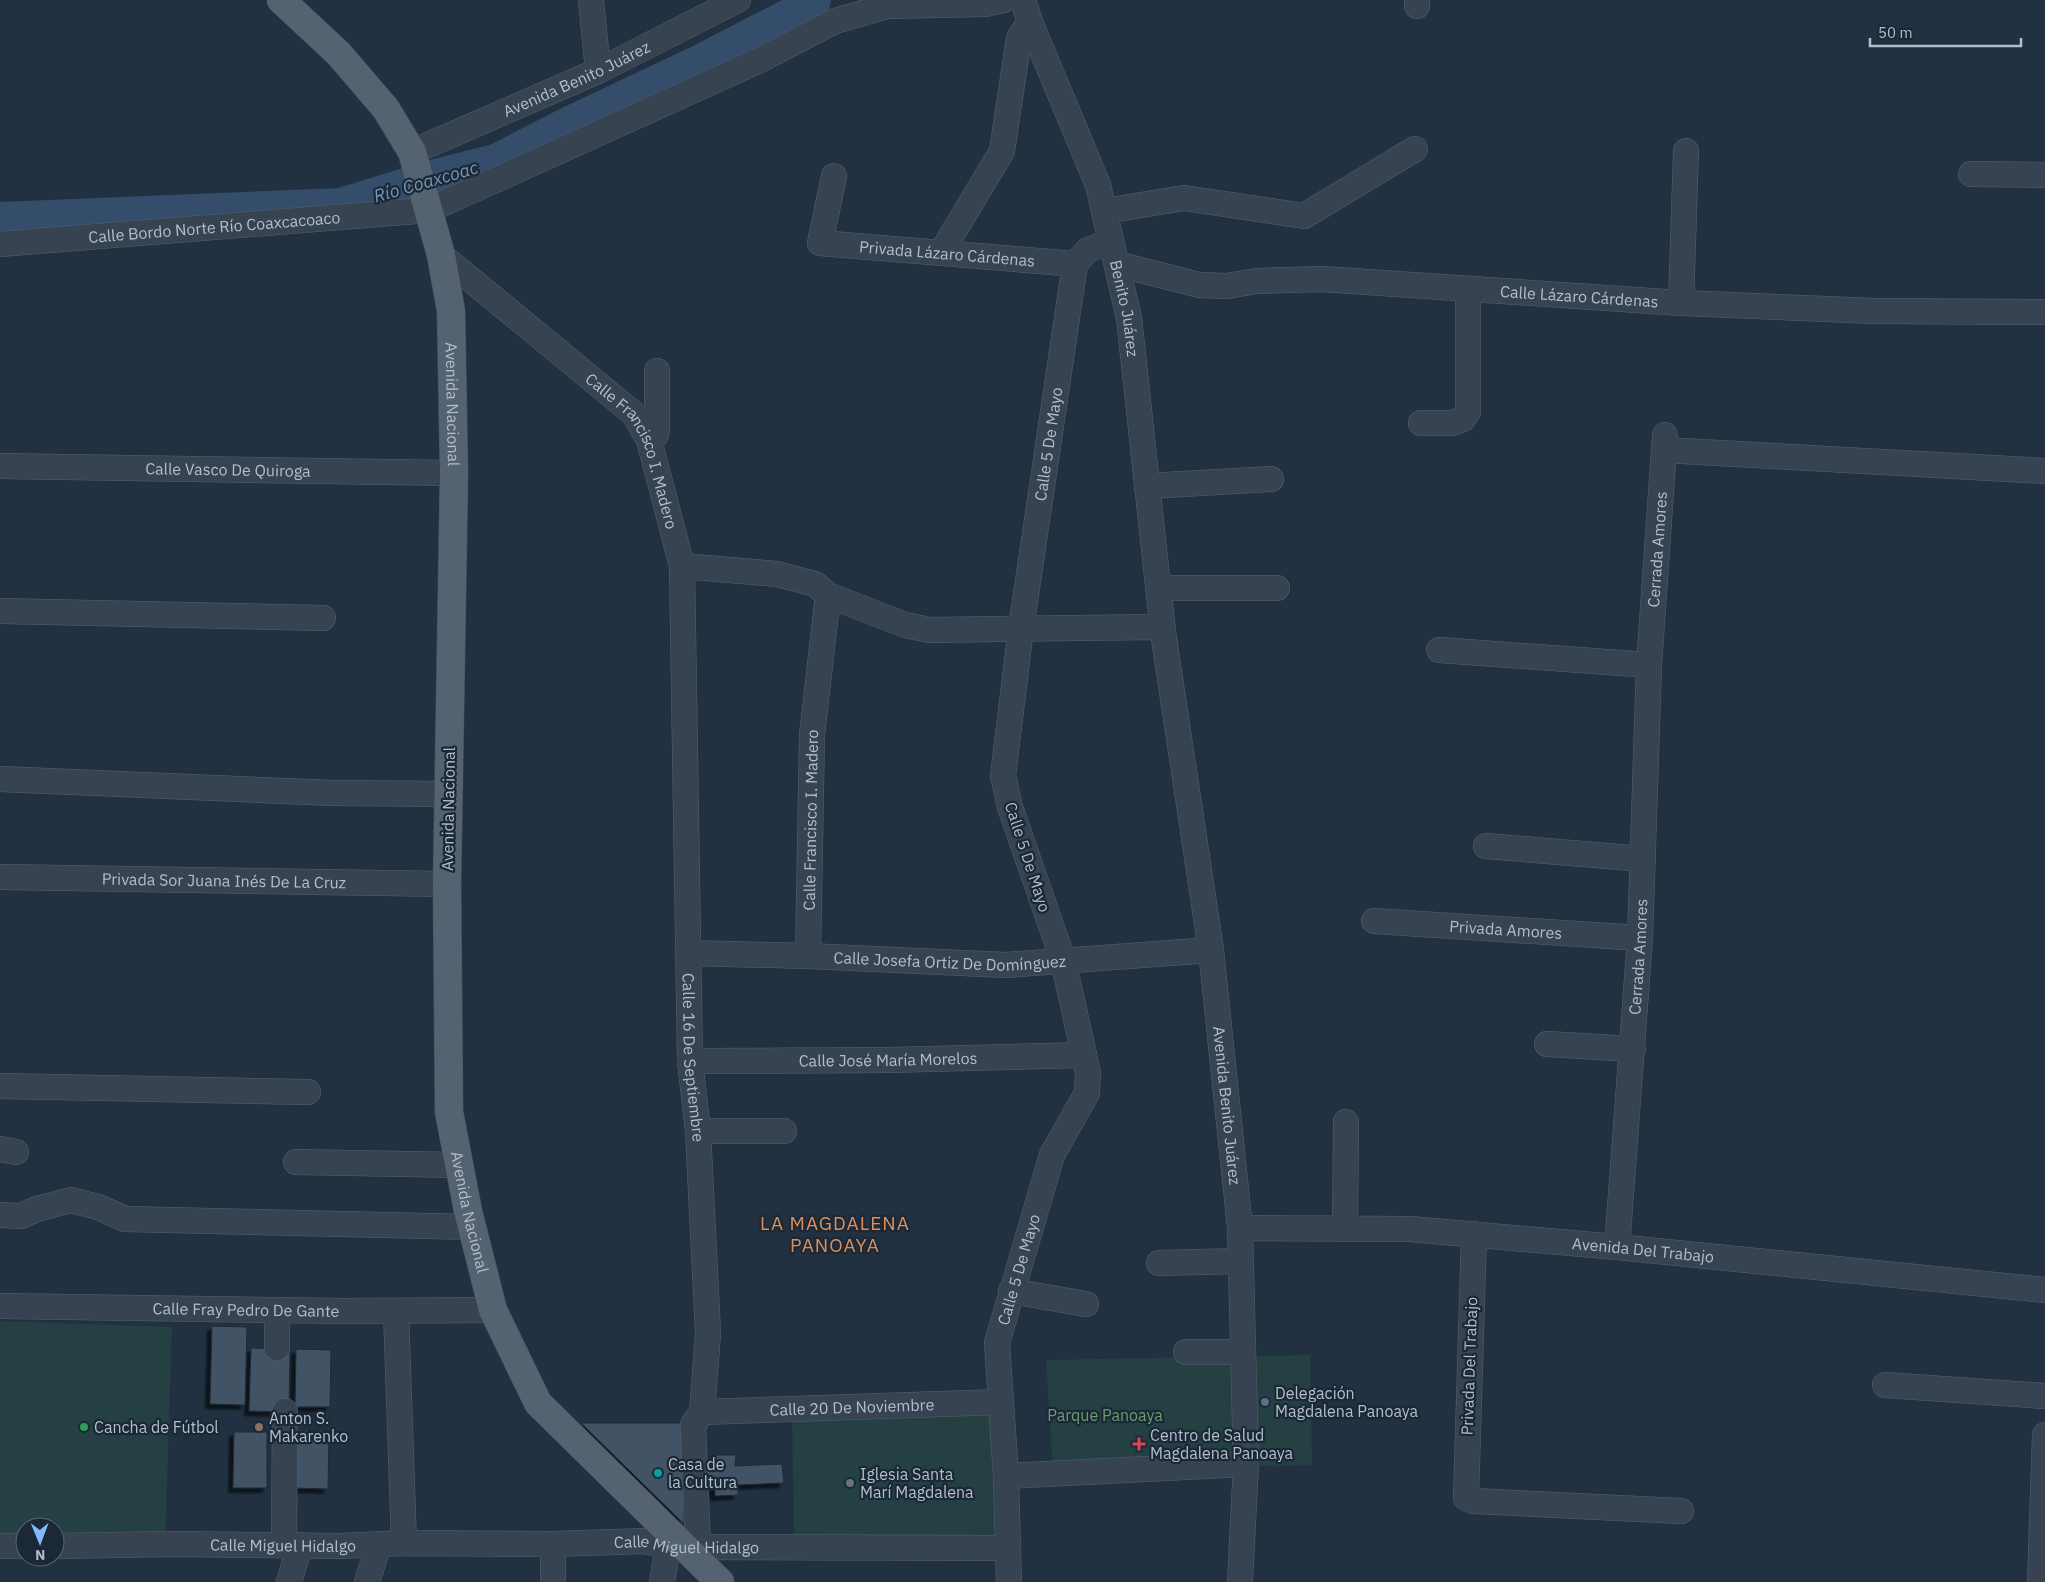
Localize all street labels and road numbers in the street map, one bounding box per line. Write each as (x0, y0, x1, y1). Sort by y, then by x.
street label: Avenida Benito Juárez (500, 36, 653, 121)
street label: Calle Bordo Norte Río Coaxcacoaco (88, 207, 341, 247)
street label: Privada Lázaro Cárdenas (858, 236, 1036, 271)
street label: Benito Juárez (1106, 258, 1143, 358)
street label: Calle Lázaro Cárdenas (1500, 281, 1659, 311)
street label: Avenida Nacional (442, 342, 464, 466)
street label: Calle Francisco I. Madero (582, 368, 682, 531)
street label: Calle 5 De Mayo (1030, 386, 1067, 502)
street label: Calle Vasco De Quiroga (145, 458, 311, 481)
street label: Cerrada Amores (1643, 491, 1671, 608)
street label: Calle Francisco I. Madero (799, 728, 823, 911)
street label: Avenida Nacional (437, 747, 459, 871)
street label: Calle 5 De Mayo (1001, 799, 1055, 915)
street label: Privada Sor Juana Inés De La Cruz (102, 869, 346, 892)
street label: Cerrada Amores (1624, 898, 1651, 1015)
street label: Privada Amores (1449, 916, 1563, 943)
street label: Calle Josefa Ortiz De Domínguez (833, 947, 1067, 975)
street label: Calle 16 De Septiembre (679, 973, 709, 1143)
street label: Avenida Benito Juárez (1209, 1025, 1245, 1186)
street label: Calle José María Morelos (799, 1048, 978, 1070)
street label: Avenida Nacional (447, 1150, 493, 1275)
street label: Calle 5 De Mayo (993, 1212, 1044, 1327)
street label: Avenida Del Trabajo (1571, 1233, 1715, 1267)
street label: Privada Del Trabajo (1457, 1296, 1481, 1436)
street label: Calle Fray Pedro De Gante (152, 1298, 340, 1321)
street label: Calle 20 De Noviembre (769, 1394, 935, 1420)
street label: Calle Miguel Hidalgo (614, 1530, 759, 1557)
street label: Calle Miguel Hidalgo (210, 1534, 356, 1556)

